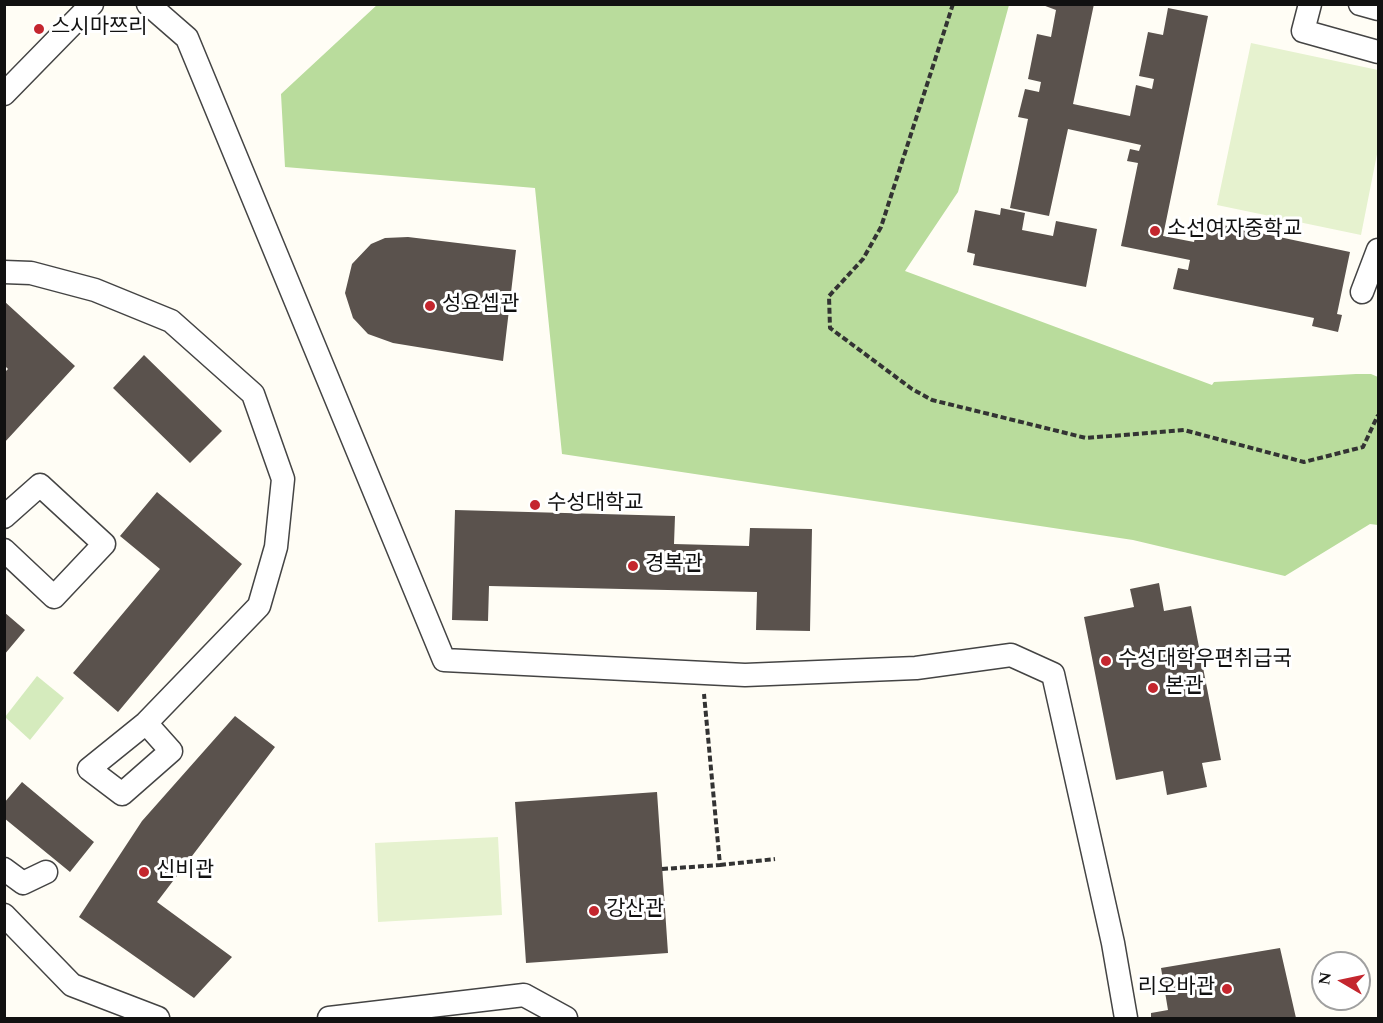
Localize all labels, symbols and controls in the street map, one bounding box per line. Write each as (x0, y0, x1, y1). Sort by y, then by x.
place label: 스시마쯔리 (51, 16, 148, 42)
marker: 스시마쯔리 (32, 22, 46, 36)
place label: 소선여자중학교 (1167, 218, 1302, 244)
marker: 소선여자중학교 (1148, 224, 1162, 238)
place label: 성요셉관 (442, 293, 519, 319)
marker: 성요셉관 (423, 299, 437, 313)
place label: 수성대학교 (547, 492, 644, 518)
marker: 수성대학교 (528, 498, 542, 512)
place label: 경복관 (645, 553, 703, 579)
marker: 경복관 (626, 559, 640, 573)
place label: 수성대학우편취급국 (1118, 648, 1292, 674)
marker: 수성대학우편취급국 (1099, 654, 1113, 668)
place label: 본관 (1165, 675, 1204, 701)
marker: 본관 (1146, 681, 1160, 695)
place label: 신비관 (156, 859, 214, 885)
marker: 신비관 (137, 865, 151, 879)
place label: 강산관 (606, 898, 664, 924)
marker: 강산관 (587, 904, 601, 918)
north arrow (1311, 951, 1371, 1011)
text: N (1312, 970, 1338, 987)
place label: 리오바관 (1138, 976, 1215, 1002)
marker: 리오바관 (1220, 982, 1234, 996)

